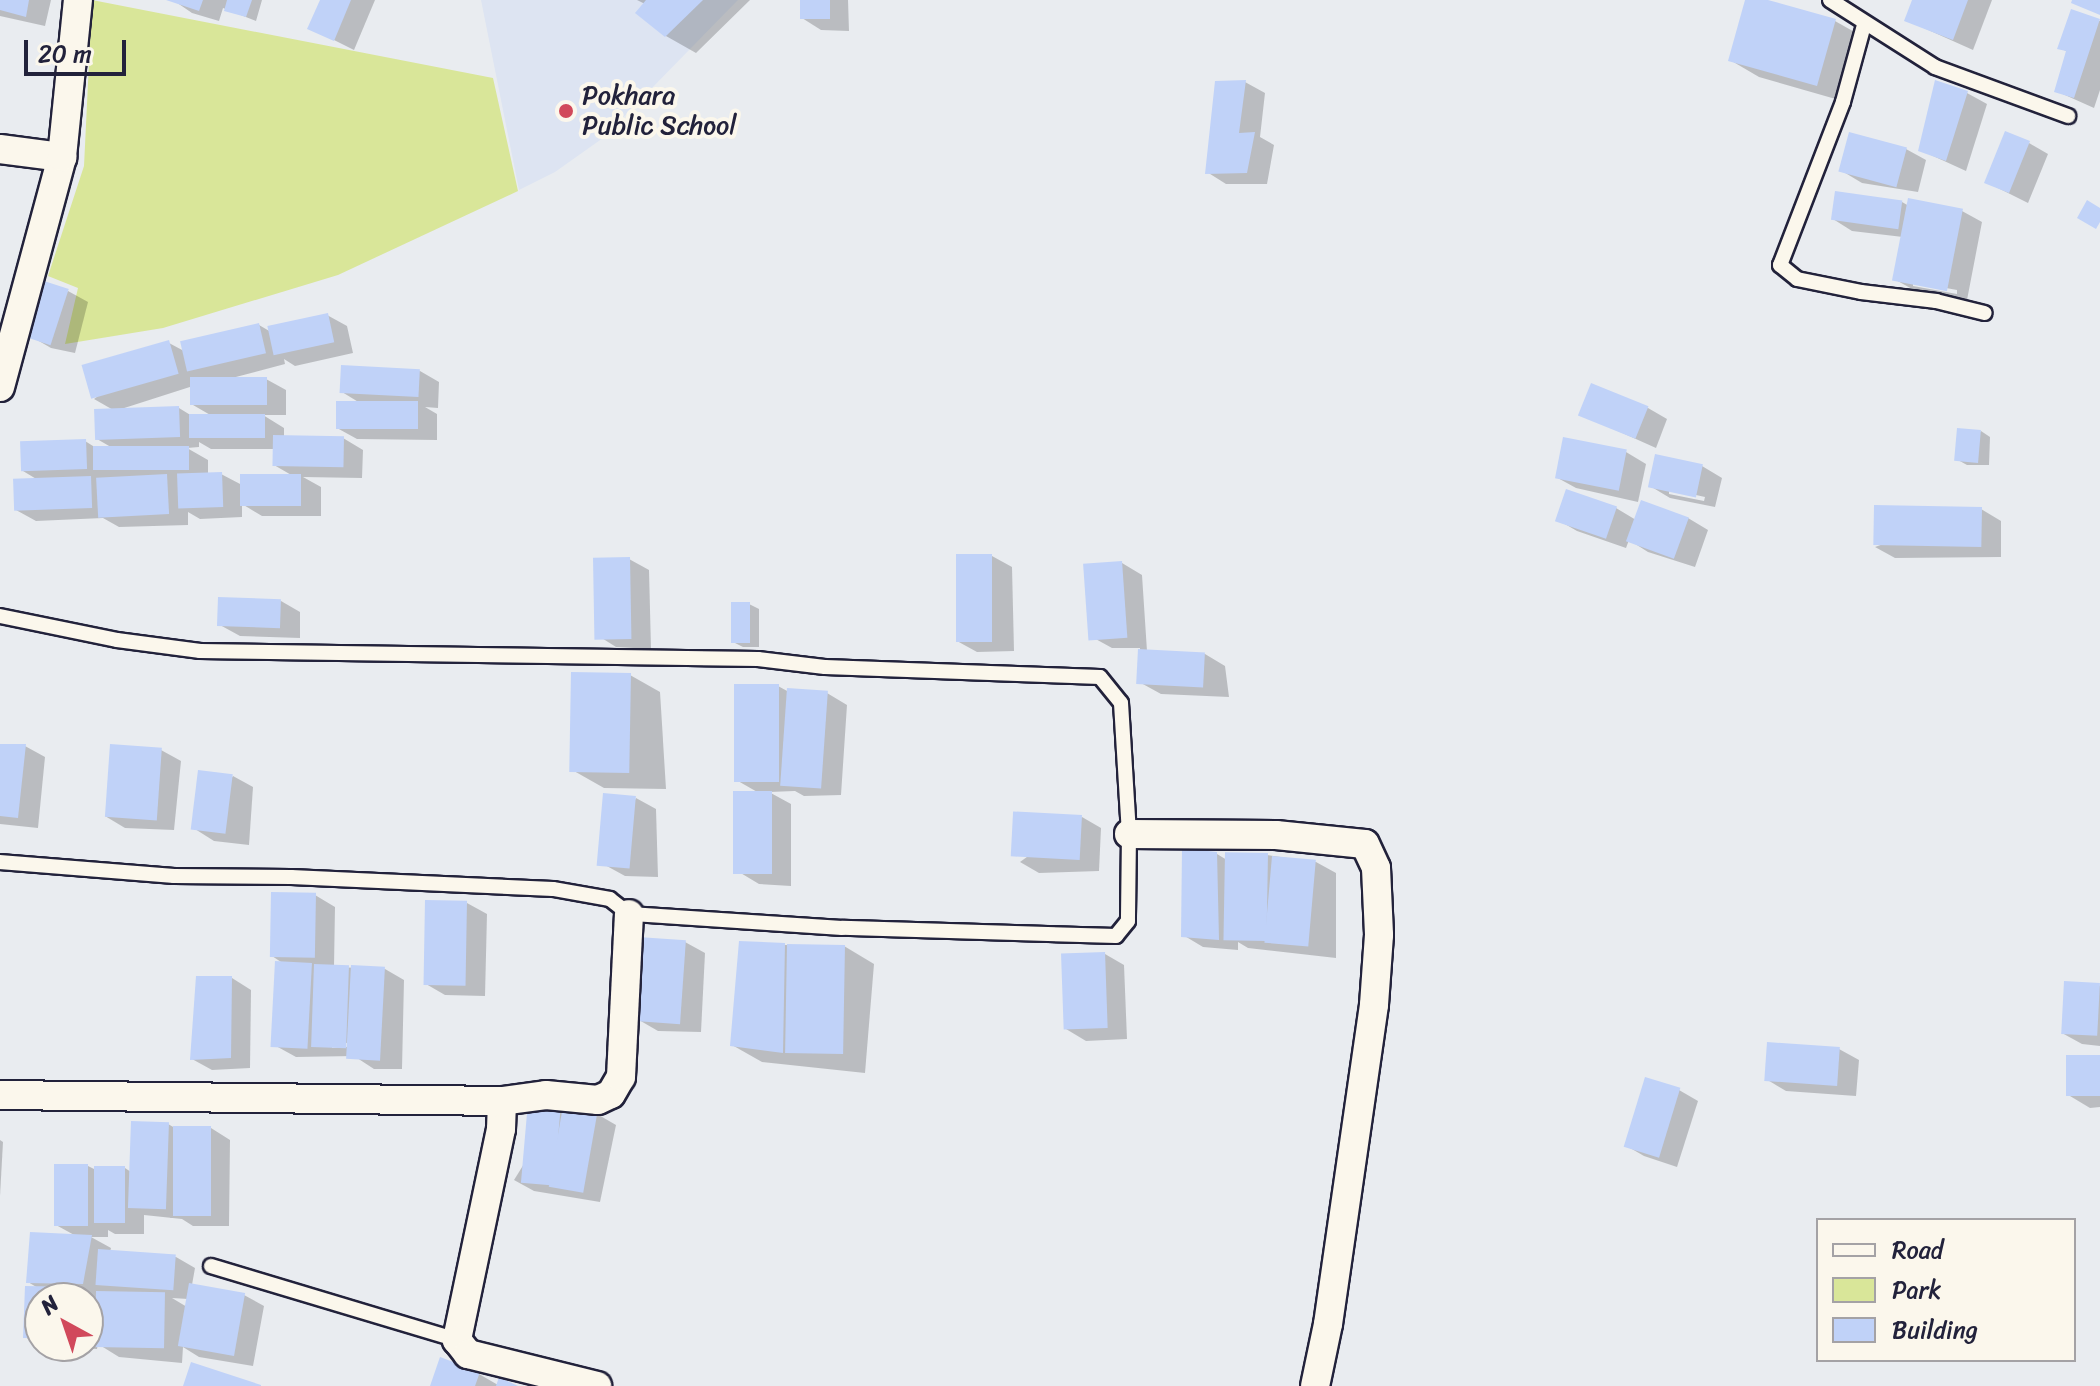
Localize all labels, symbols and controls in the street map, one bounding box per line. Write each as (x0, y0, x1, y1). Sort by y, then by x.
scale bar (28, 24, 130, 74)
text: 20 m (38, 33, 92, 75)
place label: Pokhara Public School (582, 80, 737, 142)
marker: Pokhara Public School (557, 102, 575, 120)
legend (1816, 1218, 2076, 1362)
text: Road (1892, 1229, 1943, 1271)
text: Park (1892, 1269, 1941, 1311)
north arrow (24, 1282, 104, 1362)
text: N (31, 1285, 68, 1325)
text: Building (1892, 1309, 1978, 1351)

